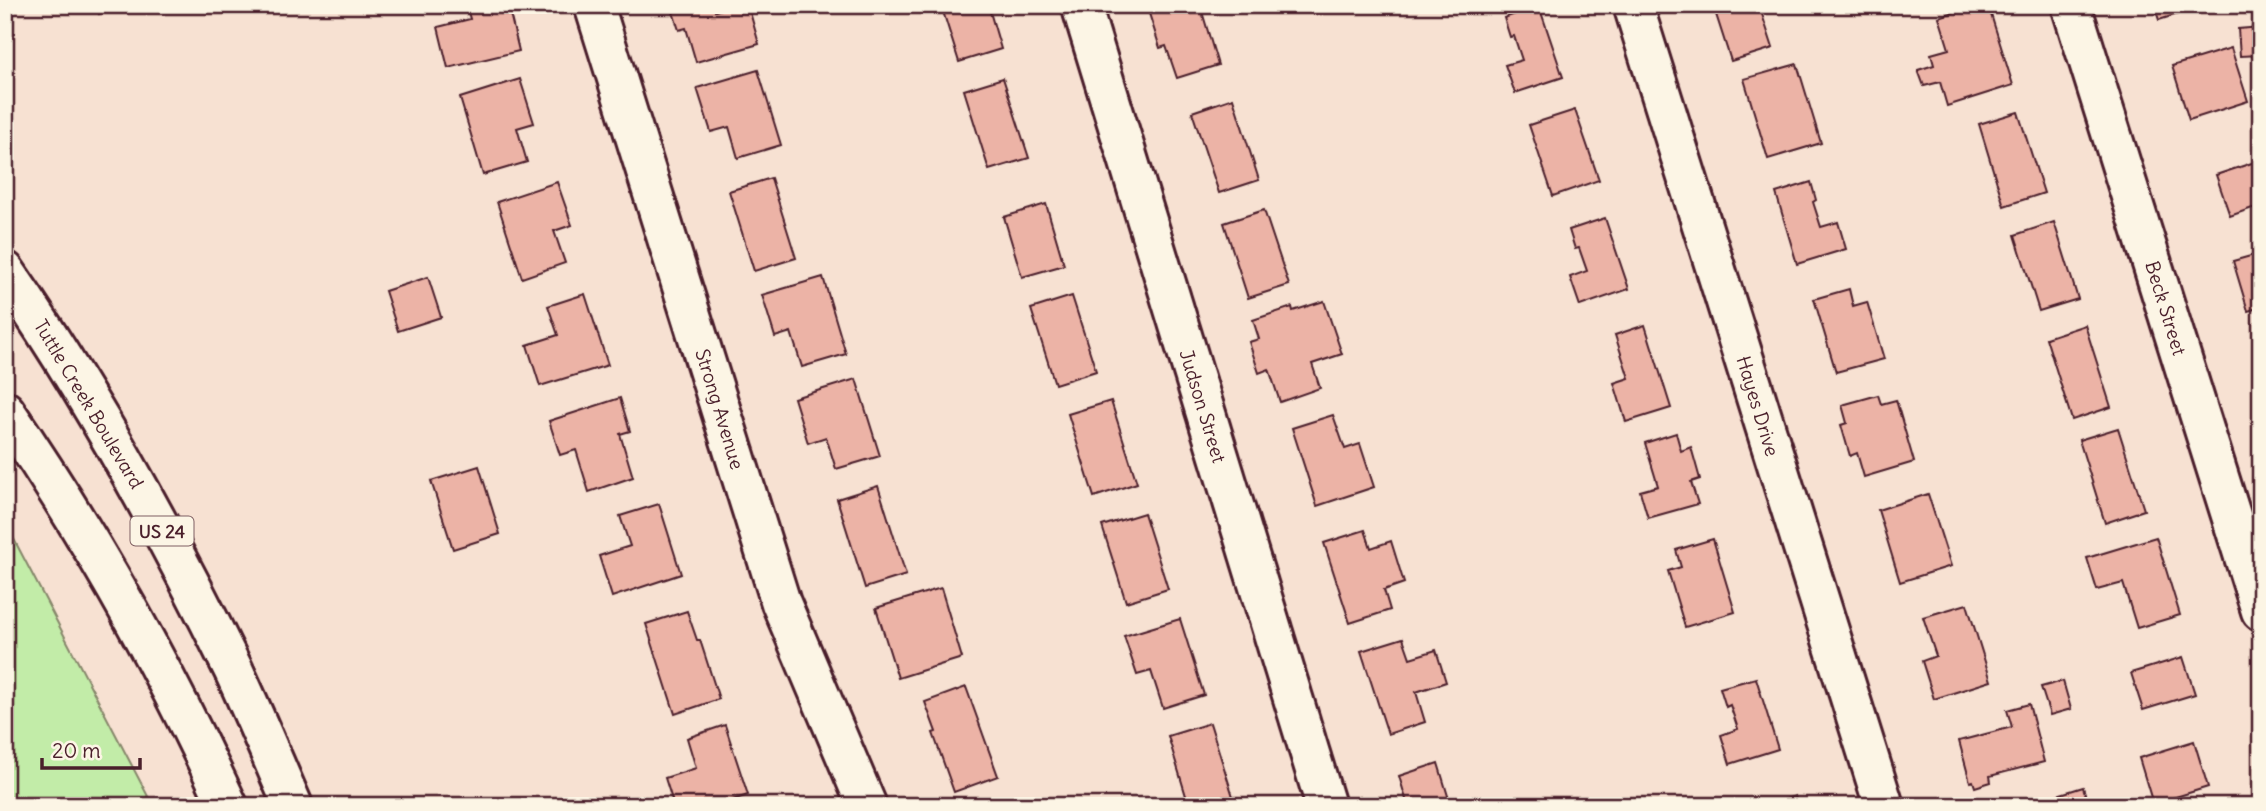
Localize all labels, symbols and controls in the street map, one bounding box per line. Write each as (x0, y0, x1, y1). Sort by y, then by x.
street label: Beck Street (2140, 258, 2192, 358)
street label: Tuttle Creek Boulevard (29, 315, 149, 493)
street label: Strong Avenue (690, 346, 750, 472)
street label: Judson Street (1174, 346, 1232, 466)
street label: Hayes Drive (1731, 353, 1785, 459)
road number: US 24 (130, 516, 194, 546)
scale bar (42, 727, 140, 771)
text: 20 m (52, 737, 101, 764)

